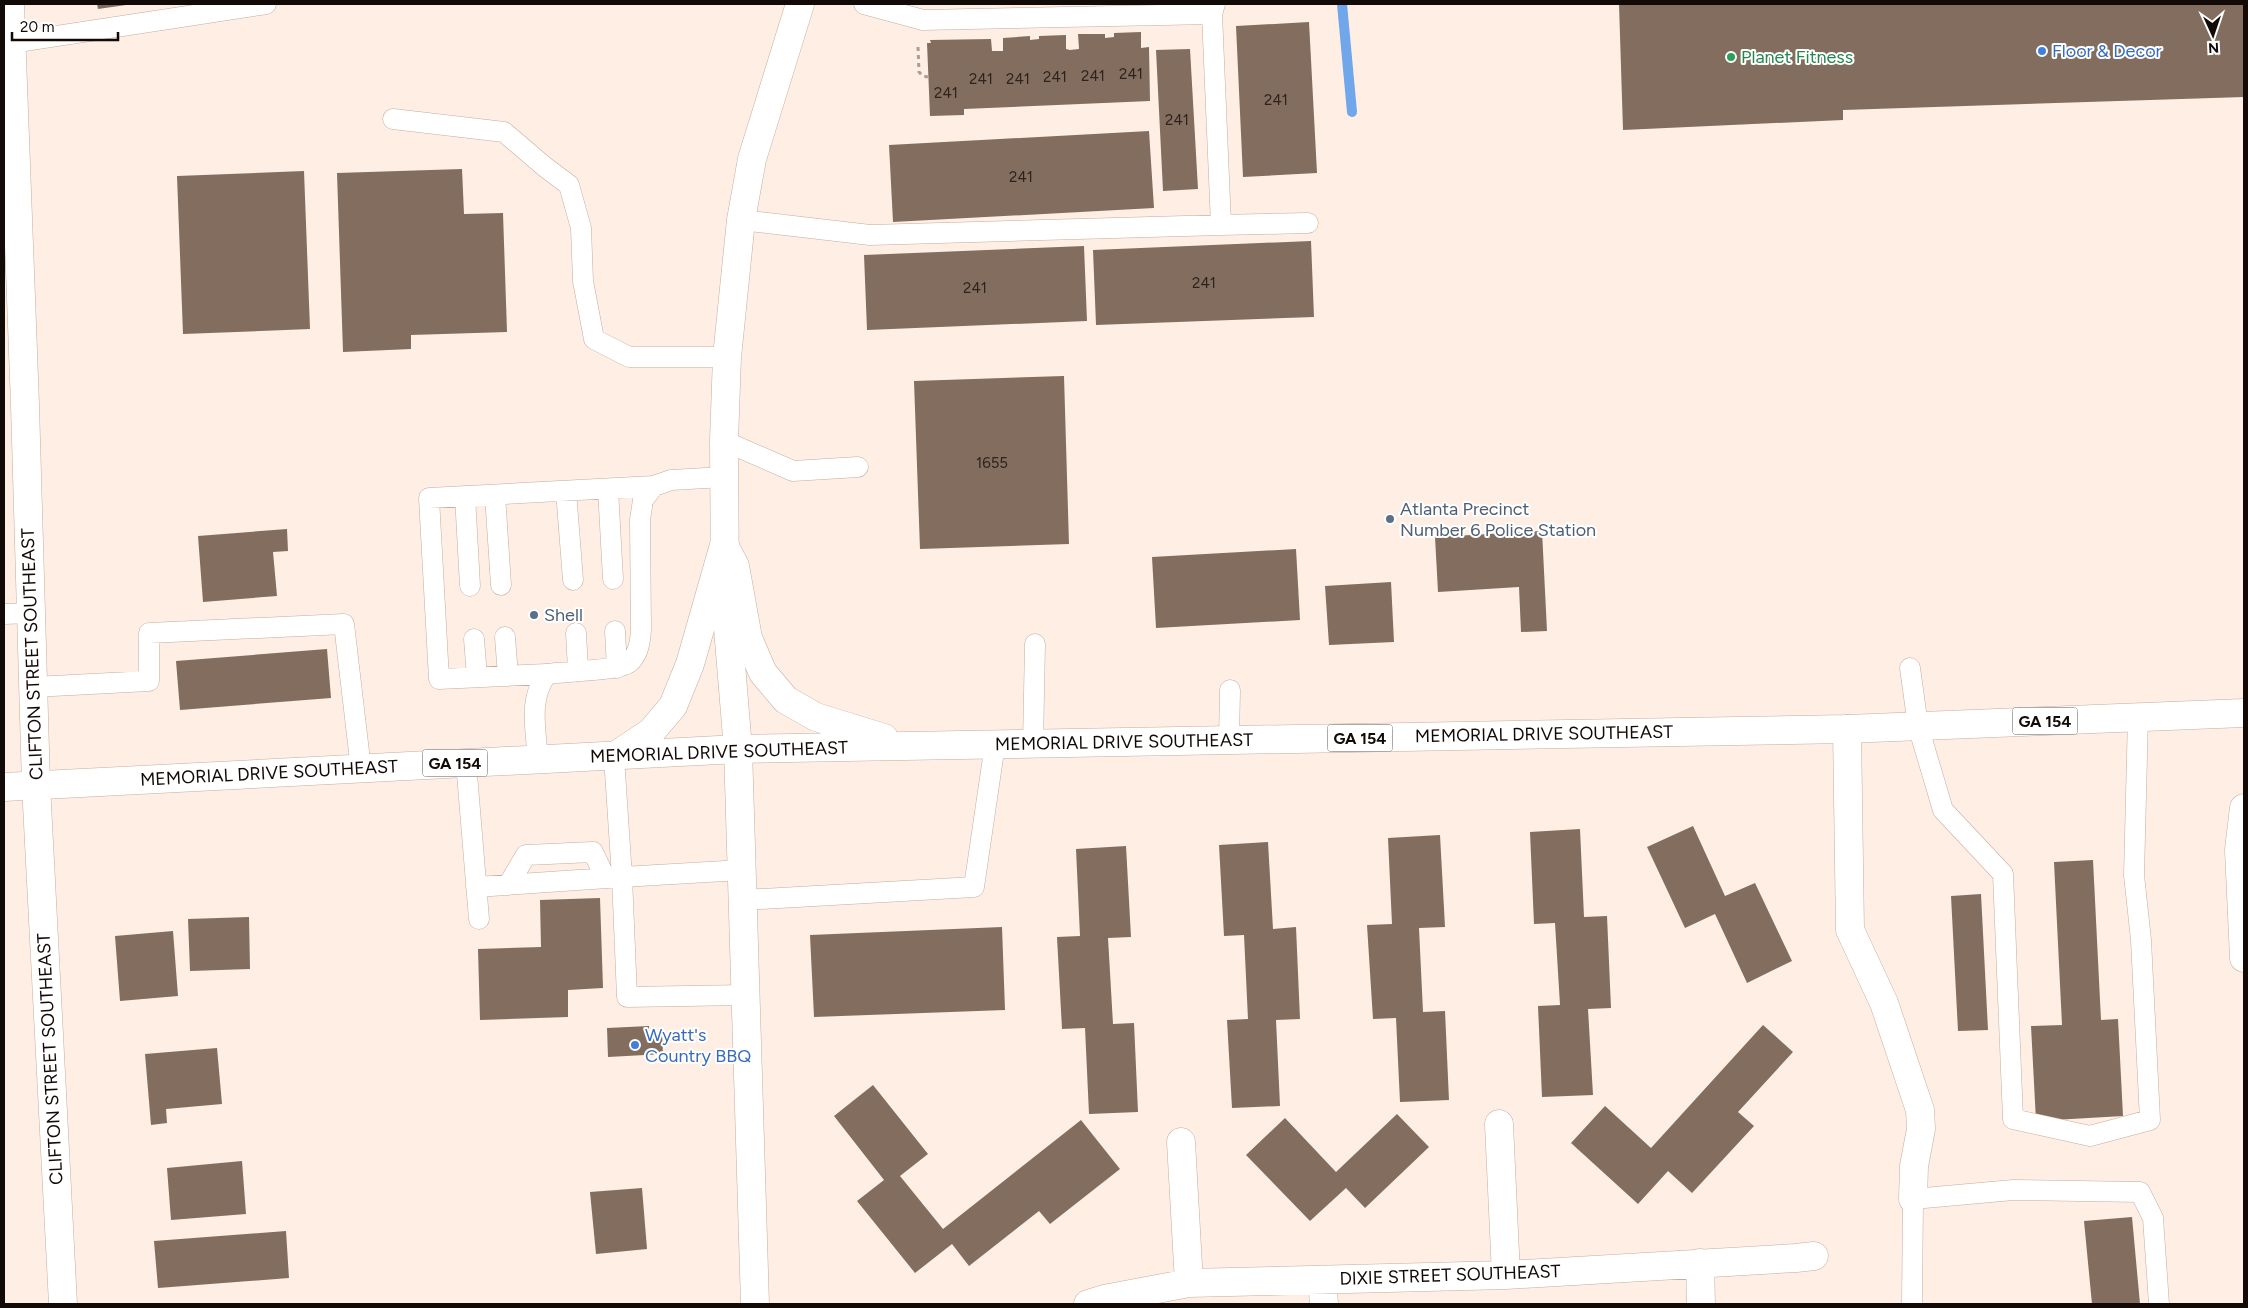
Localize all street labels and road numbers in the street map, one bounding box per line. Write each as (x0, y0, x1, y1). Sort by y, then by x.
street label: CLIFTON STREET SOUTHEAST (17, 528, 47, 780)
road number: GA 154 (2012, 708, 2078, 734)
street label: MEMORIAL DRIVE SOUTHEAST (1415, 721, 1673, 747)
road number: GA 154 (1328, 724, 1392, 751)
street label: MEMORIAL DRIVE SOUTHEAST (995, 729, 1253, 755)
street label: MEMORIAL DRIVE SOUTHEAST (590, 736, 848, 767)
road number: GA 154 (422, 750, 488, 776)
street label: MEMORIAL DRIVE SOUTHEAST (140, 755, 399, 791)
street label: CLIFTON STREET SOUTHEAST (32, 932, 68, 1185)
street label: DIXIE STREET SOUTHEAST (1339, 1260, 1561, 1290)

